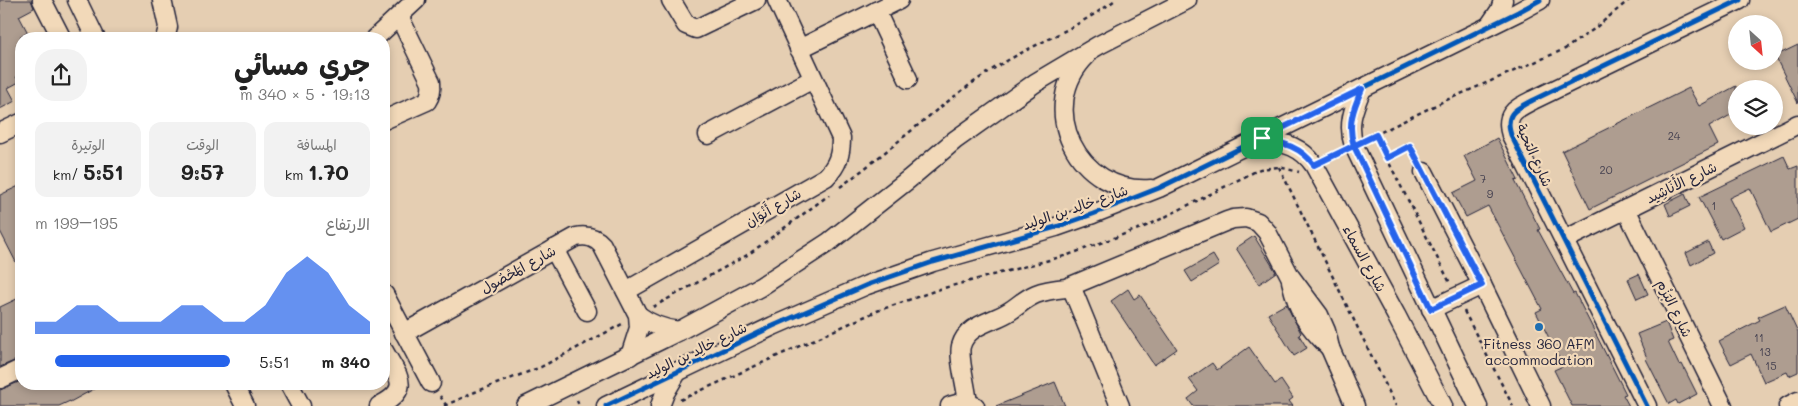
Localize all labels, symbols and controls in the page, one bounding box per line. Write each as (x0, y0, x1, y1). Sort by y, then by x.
north arrow (1728, 15, 1782, 70)
map controls (1728, 15, 1783, 135)
text: جري مسائي (234, 46, 370, 82)
button: share (35, 49, 87, 101)
button: layers (1728, 80, 1783, 135)
text: 19:13 · 5 × 340 m (240, 83, 370, 104)
pin (1241, 117, 1283, 159)
street label: شارع التحية (1512, 121, 1557, 190)
icon: arrive (1248, 124, 1276, 152)
house number: 24 (1668, 128, 1681, 143)
text: الوتيرة (71, 135, 105, 154)
text: الوقت (186, 135, 219, 154)
text: المسافة (297, 135, 337, 154)
street label: شارع الأَنَاشِيد (1642, 155, 1720, 208)
text: 5:51 (83, 158, 124, 185)
text: 9:57 (181, 158, 224, 185)
text: 1.70 (308, 158, 349, 185)
house number: 20 (1600, 162, 1613, 177)
text: /km (53, 165, 83, 184)
text: km (285, 165, 308, 184)
house number: 7 (1480, 171, 1486, 186)
street label: شارع خالِد بن الوليد (1020, 180, 1131, 235)
street label: شارع أَنْوَان (741, 183, 805, 232)
house number: 9 (1487, 186, 1494, 201)
house number: 1 (1712, 198, 1716, 213)
text: 195–199 m (35, 212, 118, 233)
text: الارتفاع (325, 213, 370, 234)
street label: شارع السماء (1338, 221, 1391, 295)
street label: شارع المَحْصُول (477, 241, 559, 298)
street label: شارع البَزْم (1651, 276, 1697, 341)
street label: شارع خالِد بن الوليد (642, 317, 750, 384)
marker: Fitness 360 AFM accommodation (1533, 321, 1545, 333)
house number: 11 (1754, 330, 1764, 345)
place label: Fitness 360 AFM accommodation (1483, 334, 1595, 369)
house number: 13 (1759, 344, 1771, 359)
text: 5:51 (259, 351, 290, 372)
text: 340 m (321, 351, 370, 372)
house number: 15 (1765, 358, 1777, 373)

